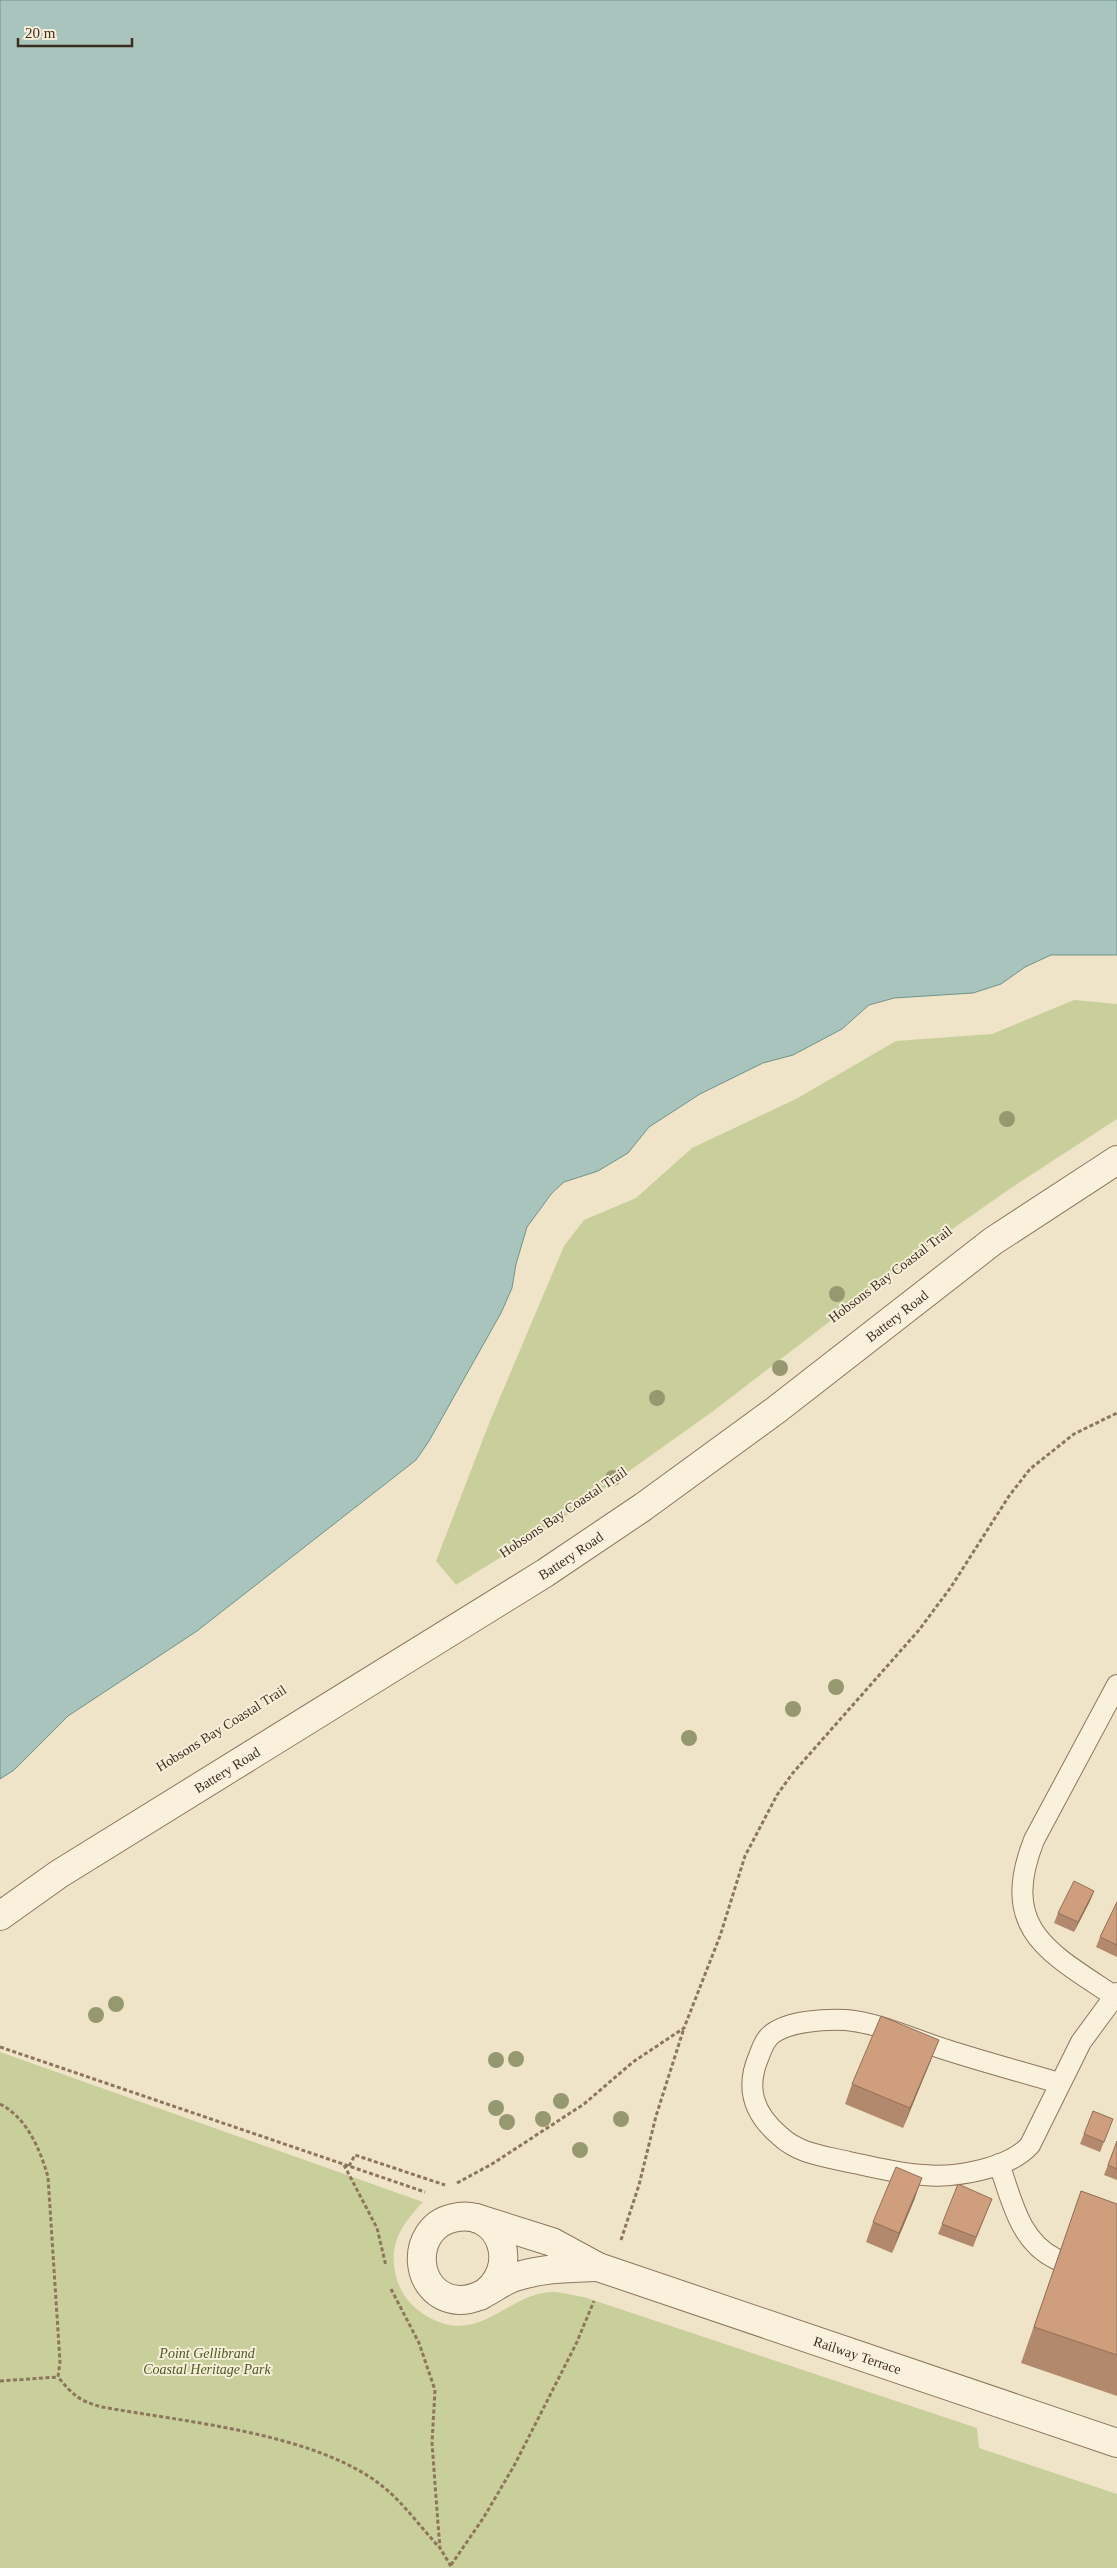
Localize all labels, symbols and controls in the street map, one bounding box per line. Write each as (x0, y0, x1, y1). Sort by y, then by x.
scale bar (18, 15, 131, 47)
text: 20 m (25, 25, 56, 41)
street label: Hobsons Bay Coastal Trail (826, 1223, 955, 1326)
street label: Battery Road (863, 1288, 931, 1345)
street label: Hobsons Bay Coastal Trail (497, 1464, 630, 1561)
street label: Battery Road (536, 1529, 606, 1583)
street label: Hobsons Bay Coastal Trail (153, 1682, 289, 1775)
street label: Battery Road (192, 1744, 263, 1796)
street label: Railway Terrace (811, 2334, 903, 2377)
park label: Point Gellibrand Coastal Heritage Park (143, 2346, 272, 2377)

